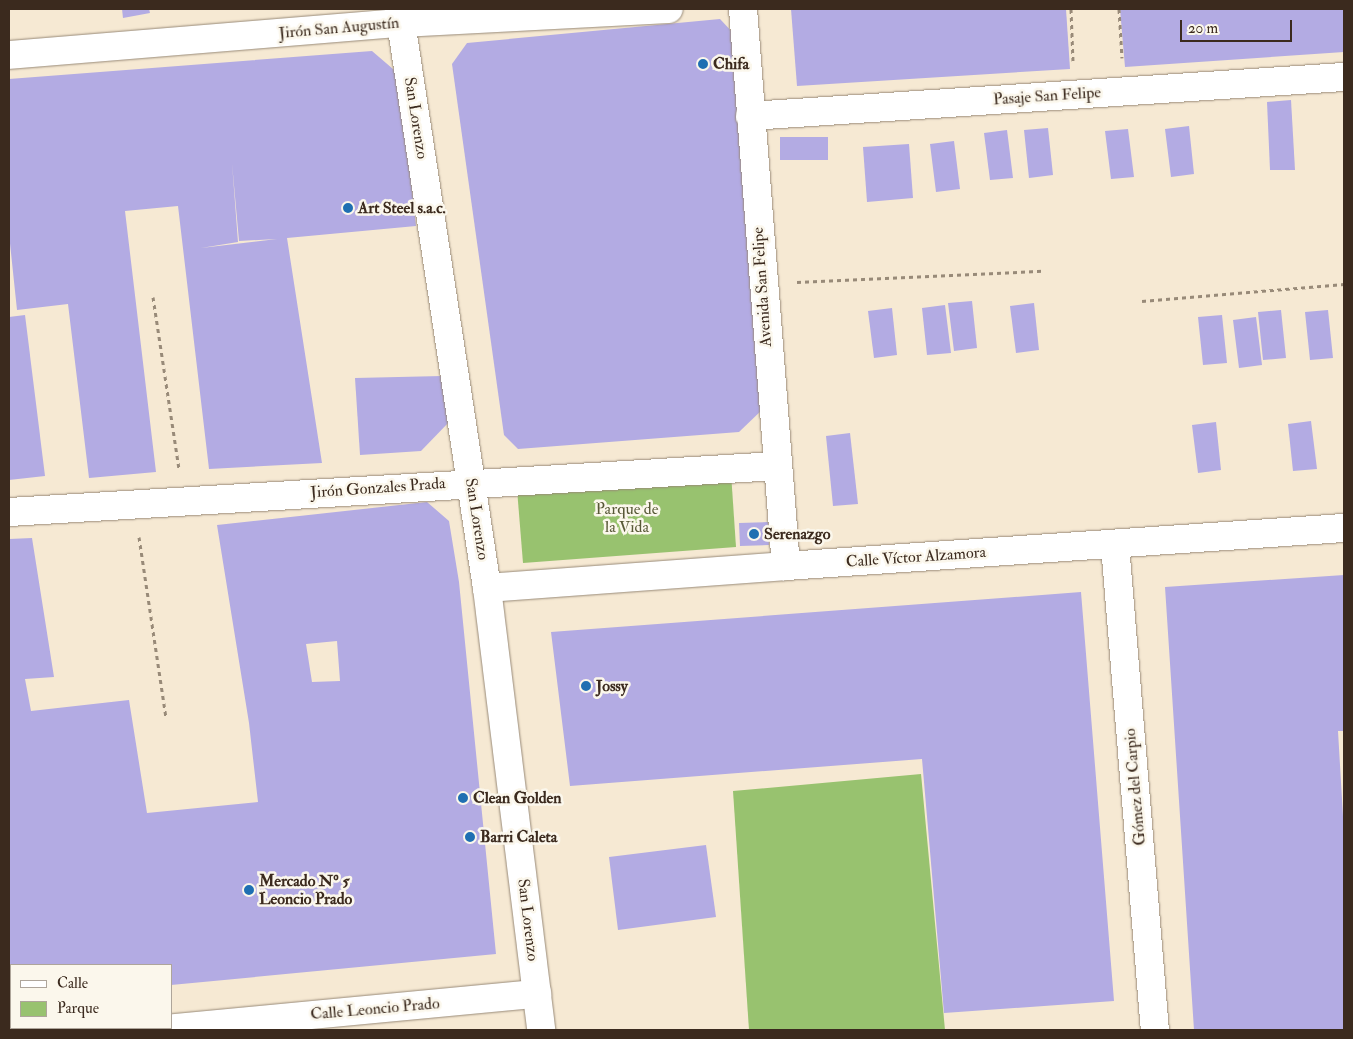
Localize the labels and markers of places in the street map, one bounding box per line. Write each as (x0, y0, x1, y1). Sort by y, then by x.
place label: Chifa (713, 54, 749, 74)
marker: Chifa (697, 58, 709, 70)
place label: Art Steel s.a.c. (358, 198, 446, 218)
marker: Art Steel s.a.c. (342, 202, 354, 214)
place label: Serenazgo (764, 524, 830, 544)
marker: Serenazgo (748, 528, 760, 540)
place label: Jossy (596, 676, 628, 696)
marker: Jossy (580, 680, 592, 692)
place label: Clean Golden (473, 788, 562, 808)
marker: Clean Golden (457, 792, 469, 804)
place label: Barri Caleta (480, 827, 557, 847)
marker: Barri Caleta (464, 831, 476, 843)
place label: Mercado Nº 5 Leoncio Prado (259, 871, 352, 909)
marker: Mercado Nº 5 Leoncio Prado (243, 884, 255, 896)

